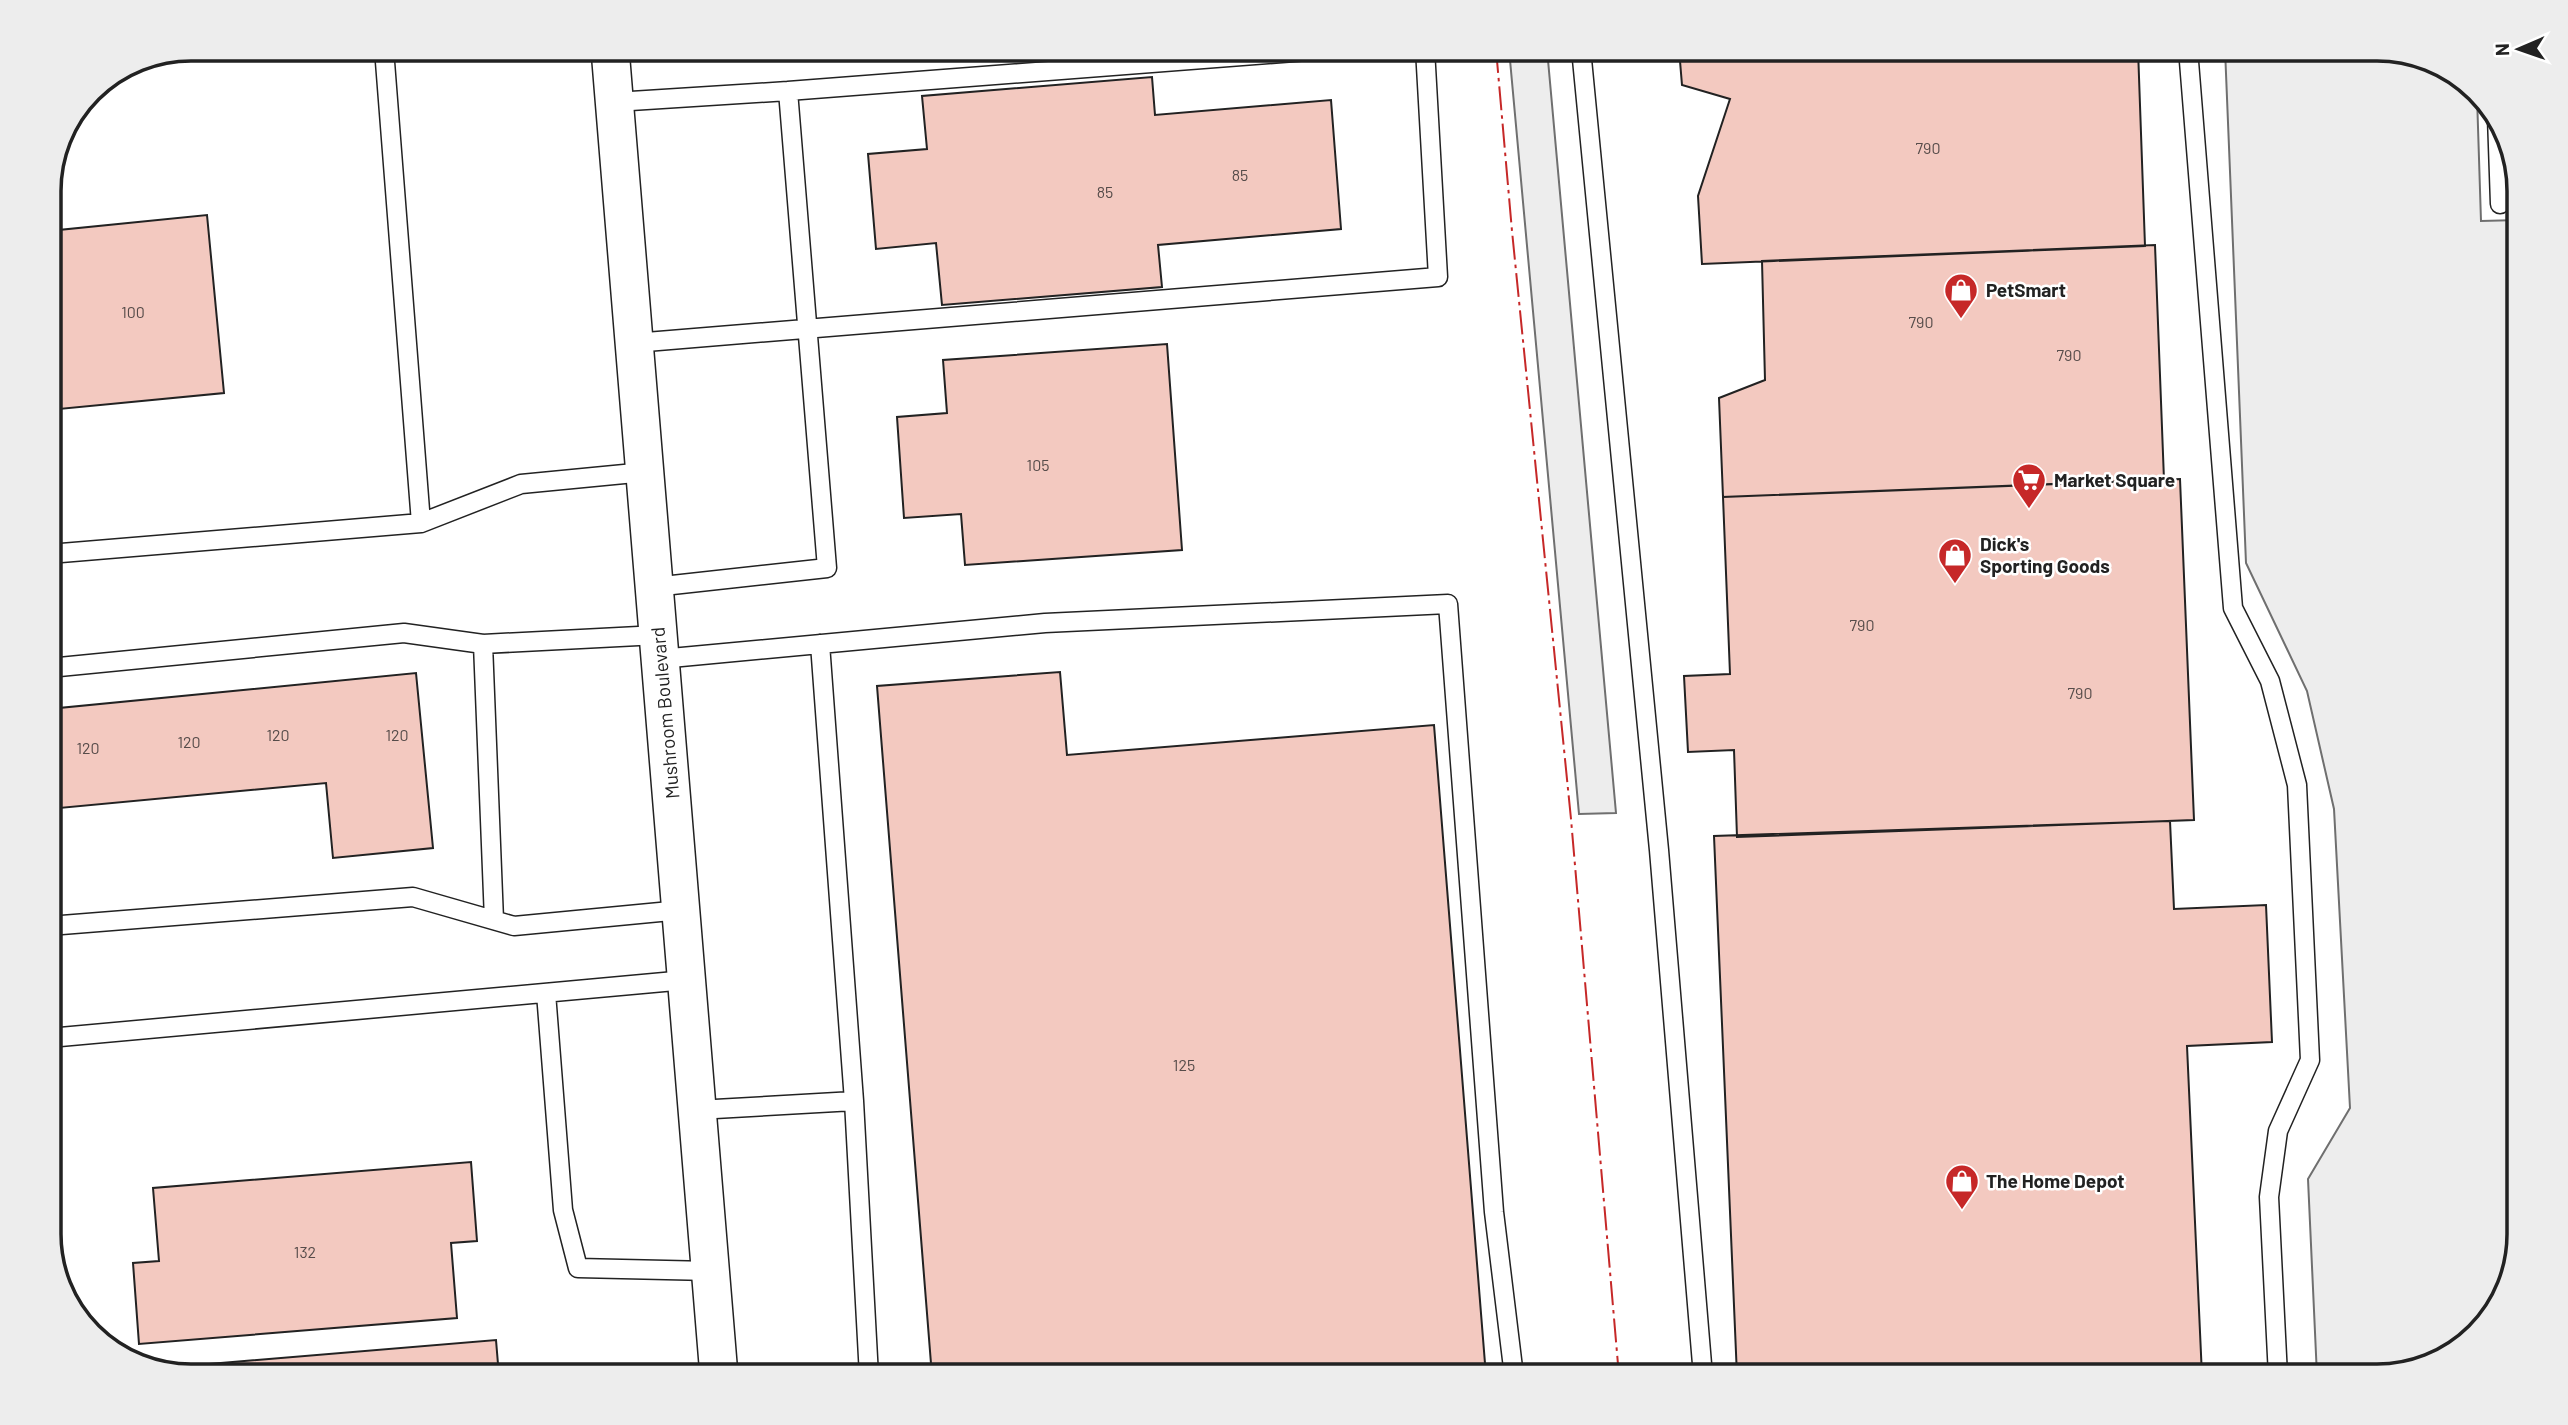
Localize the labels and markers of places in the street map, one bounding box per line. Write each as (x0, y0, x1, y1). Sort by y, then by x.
shop icon: PetSmart (1942, 271, 1980, 320)
place label: PetSmart (1986, 278, 2066, 301)
supermarket icon: Market Square (2010, 461, 2048, 510)
place label: Market Square (2054, 468, 2175, 491)
place label: Dick's Sporting Goods (1980, 532, 2110, 577)
shop icon: Dick's Sporting Goods (1936, 536, 1974, 585)
shop icon: The Home Depot (1943, 1162, 1981, 1211)
place label: The Home Depot (1986, 1169, 2125, 1192)

